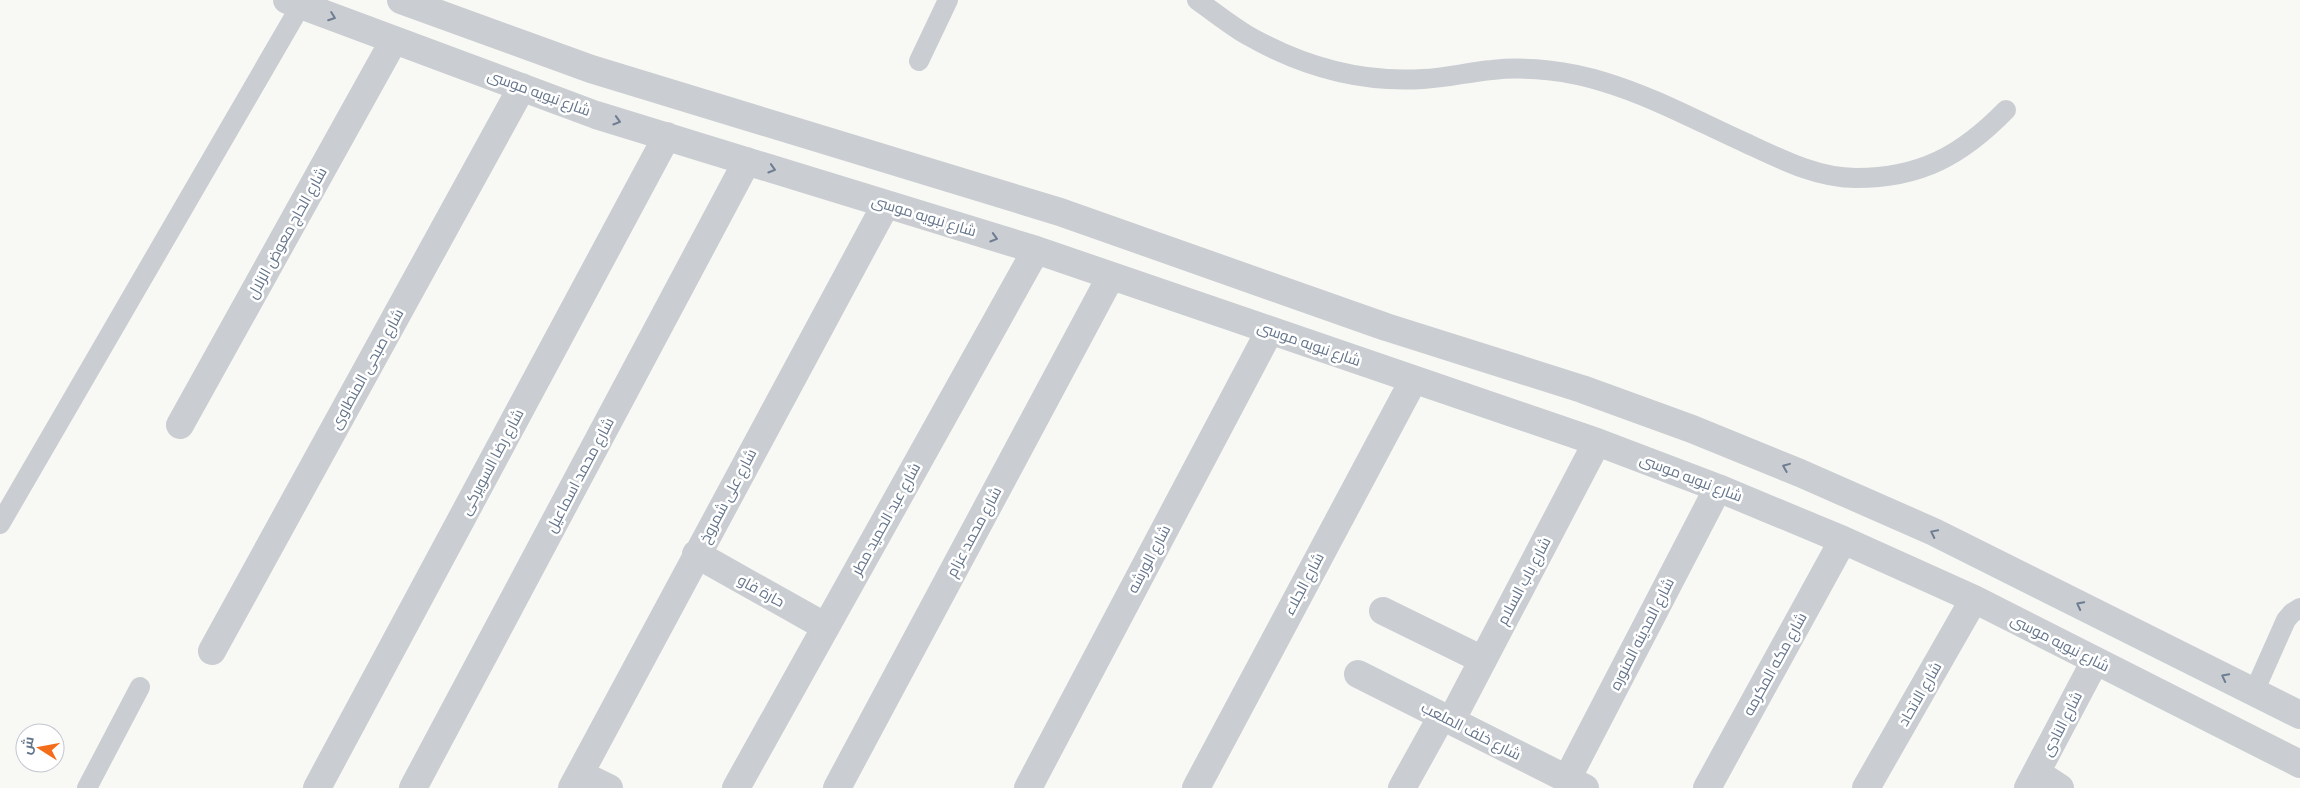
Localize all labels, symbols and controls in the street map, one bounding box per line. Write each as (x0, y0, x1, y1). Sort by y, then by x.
one-way arrow (328, 11, 336, 21)
street label: شارع نبويه موسى (484, 66, 593, 122)
one-way arrow (612, 115, 620, 125)
one-way arrow (767, 163, 775, 173)
street label: شارع الحاج معوض الزلال (243, 164, 332, 303)
street label: شارع نبويه موسى (869, 192, 978, 242)
one-way arrow (989, 232, 998, 242)
street label: شارع صبحى المنطاوى (326, 306, 409, 433)
street label: شارع نبويه موسى (1254, 318, 1363, 372)
street label: شارع رضا السويركى (456, 406, 529, 519)
street label: شارع محمد اسماعيل (542, 414, 620, 536)
street label: شارع على شمروخ (696, 446, 762, 547)
street label: شارع نبويه موسى (1637, 450, 1745, 508)
street label: شارع عبد الحميد مطر (847, 460, 926, 580)
one-way arrow (1782, 462, 1791, 473)
street label: شارع محمد عزام (943, 484, 1007, 581)
street label: شارع الورشه (1124, 522, 1176, 597)
one-way arrow (1930, 528, 1939, 539)
street label: شارع باب السلام (1493, 534, 1556, 629)
street label: شارع الجلاء (1280, 550, 1330, 619)
street label: حارة فاو (735, 571, 787, 611)
street label: شارع المدينه المنوره (1606, 575, 1680, 694)
one-way arrow (2076, 601, 2085, 611)
street label: شارع مكه المكرمه (1739, 609, 1813, 720)
street label: شارع نبويه موسى (2007, 610, 2112, 677)
street label: شارع الاتحاد (1894, 659, 1947, 730)
one-way arrow (2221, 673, 2230, 684)
street label: شارع النادى (2038, 689, 2088, 760)
street label: شارع خلف الملعب (1417, 698, 1524, 766)
north arrow (15, 723, 65, 773)
text: ش (18, 735, 38, 756)

